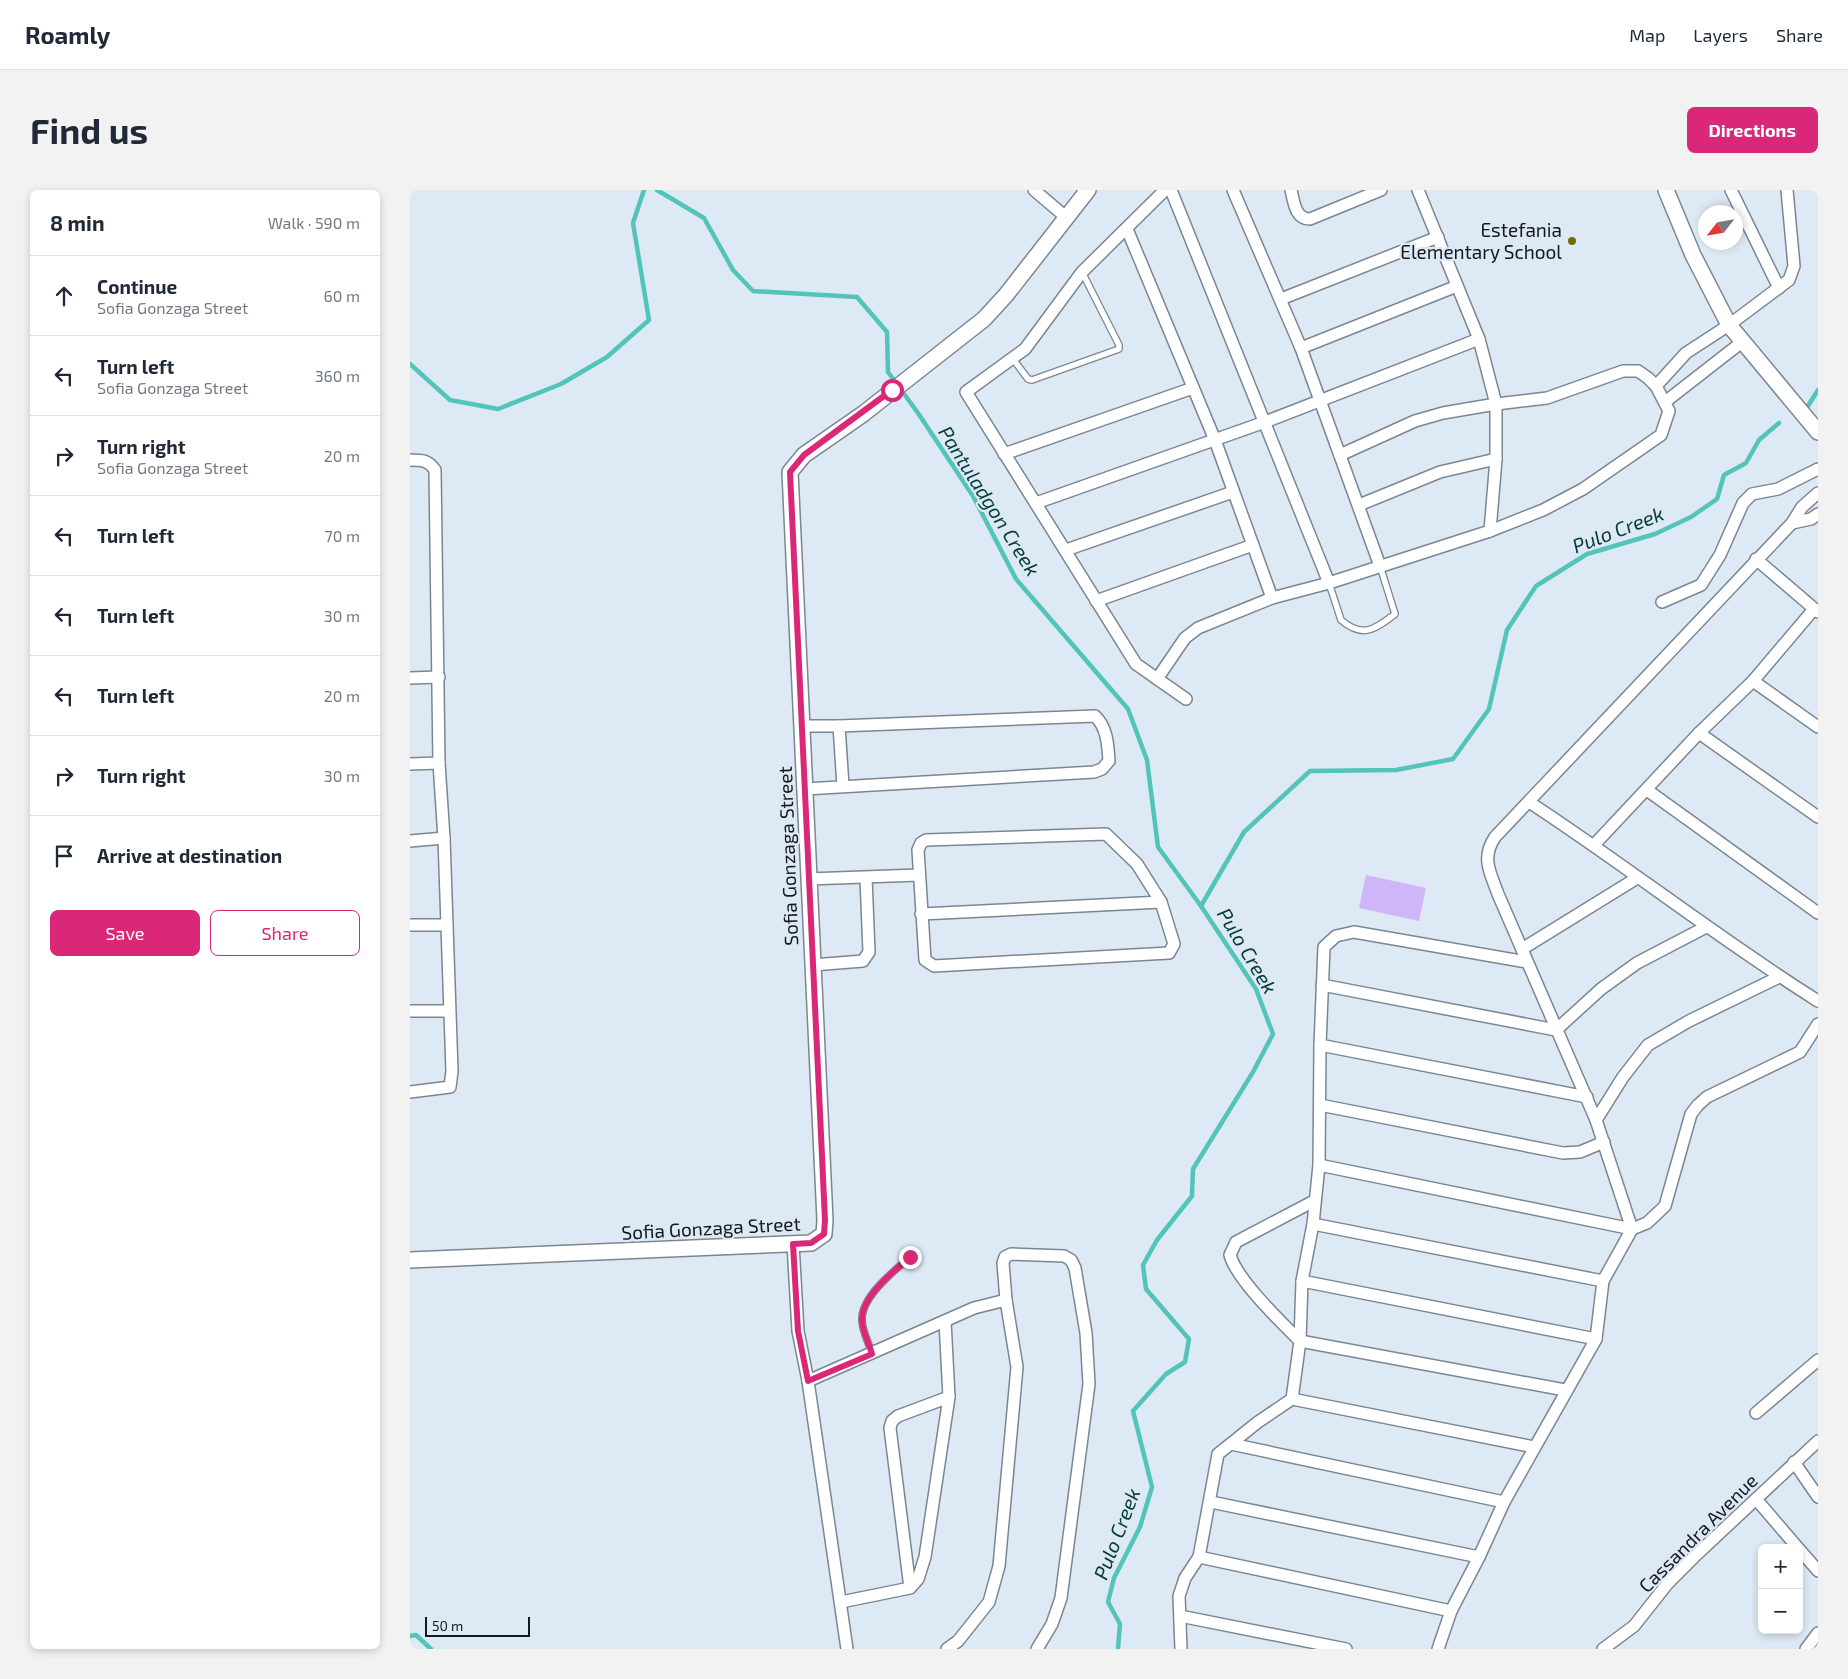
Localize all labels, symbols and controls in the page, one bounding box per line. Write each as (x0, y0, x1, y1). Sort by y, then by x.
text: Roamly (25, 20, 110, 49)
text: Map (1629, 24, 1665, 46)
text: Layers (1693, 24, 1748, 46)
text: Share (1776, 24, 1823, 46)
button: Directions (1687, 107, 1818, 153)
text: Find us (30, 109, 148, 151)
north arrow (1698, 205, 1743, 250)
text: 8 min (50, 210, 105, 235)
text: Walk · 590 m (268, 213, 360, 232)
place label: Estefania Elementary School (1400, 218, 1562, 263)
marker: Estefania Elementary School (1566, 235, 1578, 247)
text: Continue (97, 275, 177, 298)
icon: ahead (50, 282, 78, 310)
text: 60 m (324, 286, 360, 305)
text: Sofia Gonzaga Street (97, 298, 248, 317)
text: Turn left (97, 355, 174, 378)
icon: left (50, 362, 78, 390)
text: 360 m (315, 366, 360, 385)
text: Sofia Gonzaga Street (97, 378, 248, 397)
route start (881, 379, 904, 402)
water label: Pantuladgon Creek (934, 421, 1046, 580)
text: Turn right (97, 435, 185, 458)
icon: right (50, 442, 78, 470)
text: 20 m (324, 446, 360, 465)
text: Sofia Gonzaga Street (97, 458, 248, 477)
water label: Pulo Creek (1569, 501, 1667, 557)
icon: left (50, 522, 78, 550)
text: Turn left (97, 524, 174, 547)
text: 70 m (325, 526, 360, 545)
icon: left (50, 602, 78, 630)
text: Turn left (97, 604, 174, 627)
text: 30 m (324, 606, 360, 625)
icon: left (50, 682, 78, 710)
text: Turn left (97, 684, 174, 707)
text: 20 m (324, 686, 360, 705)
icon: right (50, 762, 78, 790)
text: Turn right (97, 764, 185, 787)
text: 30 m (324, 766, 360, 785)
street label: Sofia Gonzaga Street (773, 766, 802, 946)
icon: arrive (50, 842, 78, 870)
text: Arrive at destination (97, 844, 282, 867)
water label: Pulo Creek (1213, 903, 1283, 998)
button: Save (50, 910, 200, 956)
button: Share (210, 910, 360, 956)
street label: Sofia Gonzaga Street (621, 1211, 801, 1244)
route end (899, 1246, 922, 1269)
street label: Cassandra Avenue (1633, 1468, 1762, 1597)
water label: Pulo Creek (1088, 1485, 1144, 1583)
map controls (1758, 1544, 1803, 1634)
button: + (1758, 1544, 1803, 1589)
button: − (1758, 1589, 1803, 1634)
scale bar (425, 1614, 530, 1637)
text: 50 m (432, 1617, 463, 1634)

